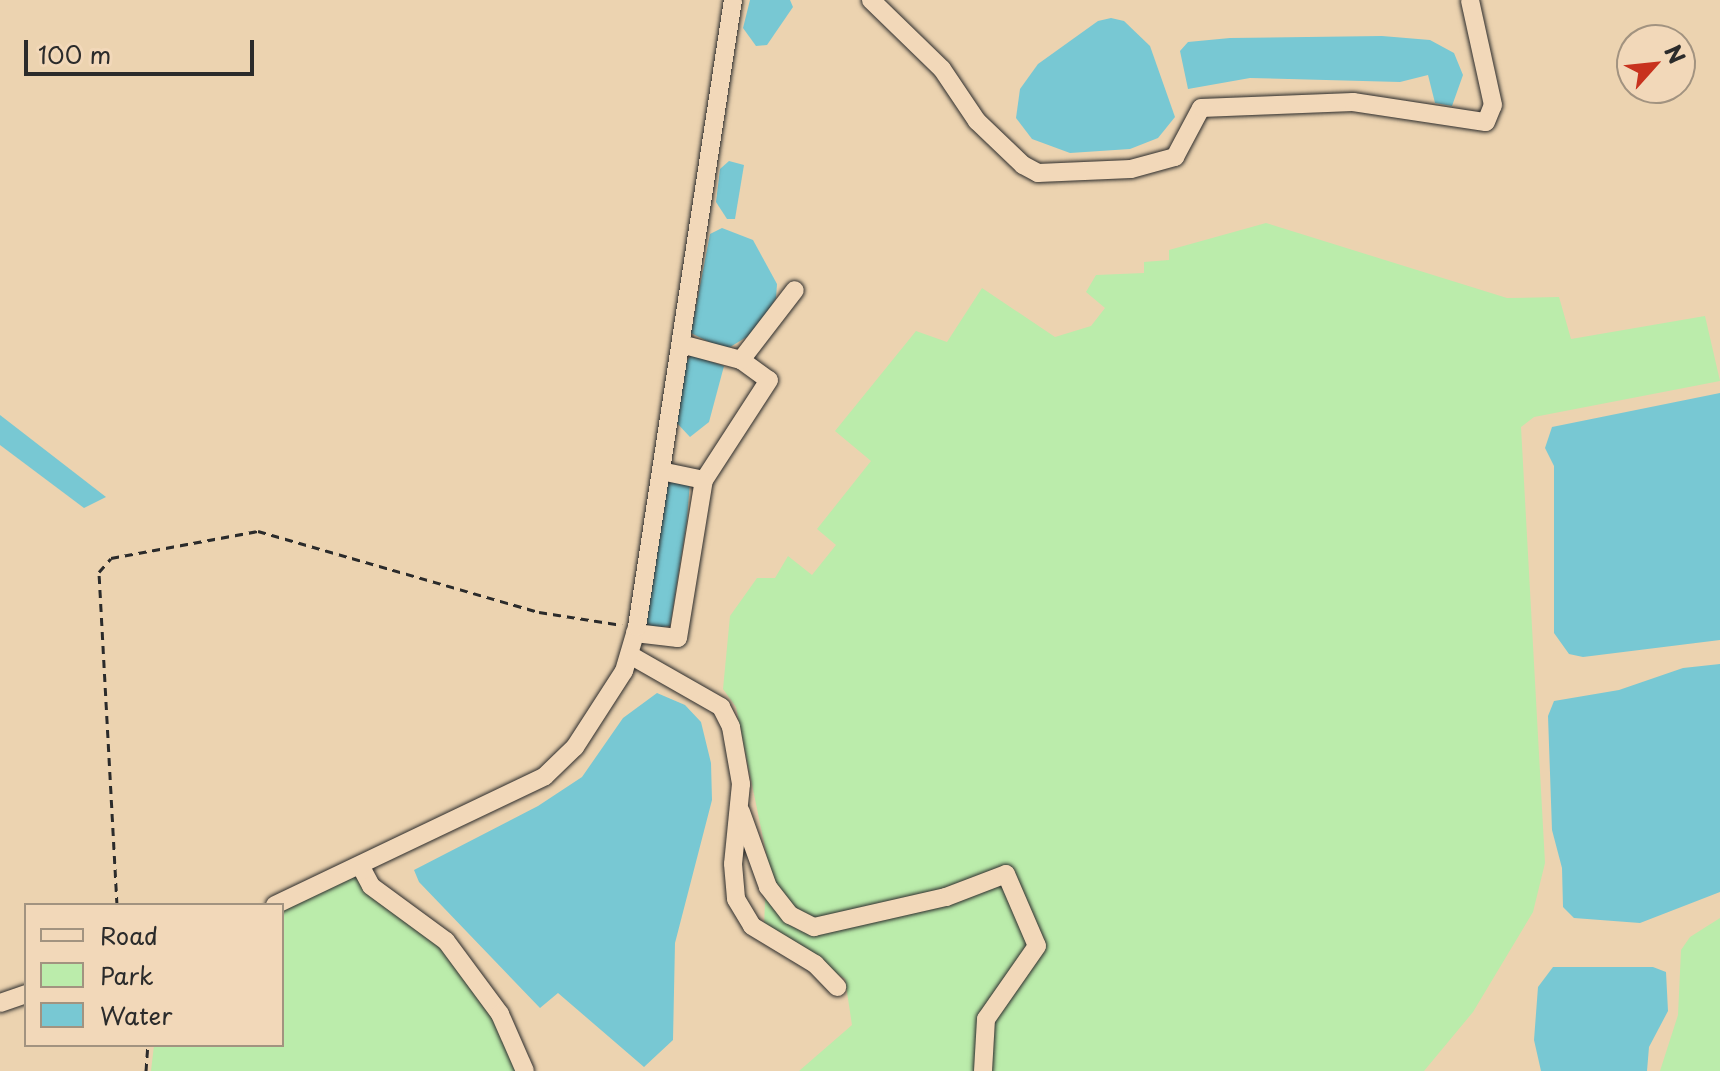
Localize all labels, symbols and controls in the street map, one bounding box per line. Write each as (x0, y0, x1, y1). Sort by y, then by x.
scale bar (28, 24, 258, 74)
north arrow (1616, 24, 1696, 104)
text: 100 m (38, 36, 111, 72)
text: N (1657, 39, 1695, 69)
legend (24, 903, 284, 1047)
text: Road (100, 917, 158, 953)
text: Park (100, 957, 154, 993)
text: Water (100, 997, 172, 1033)

